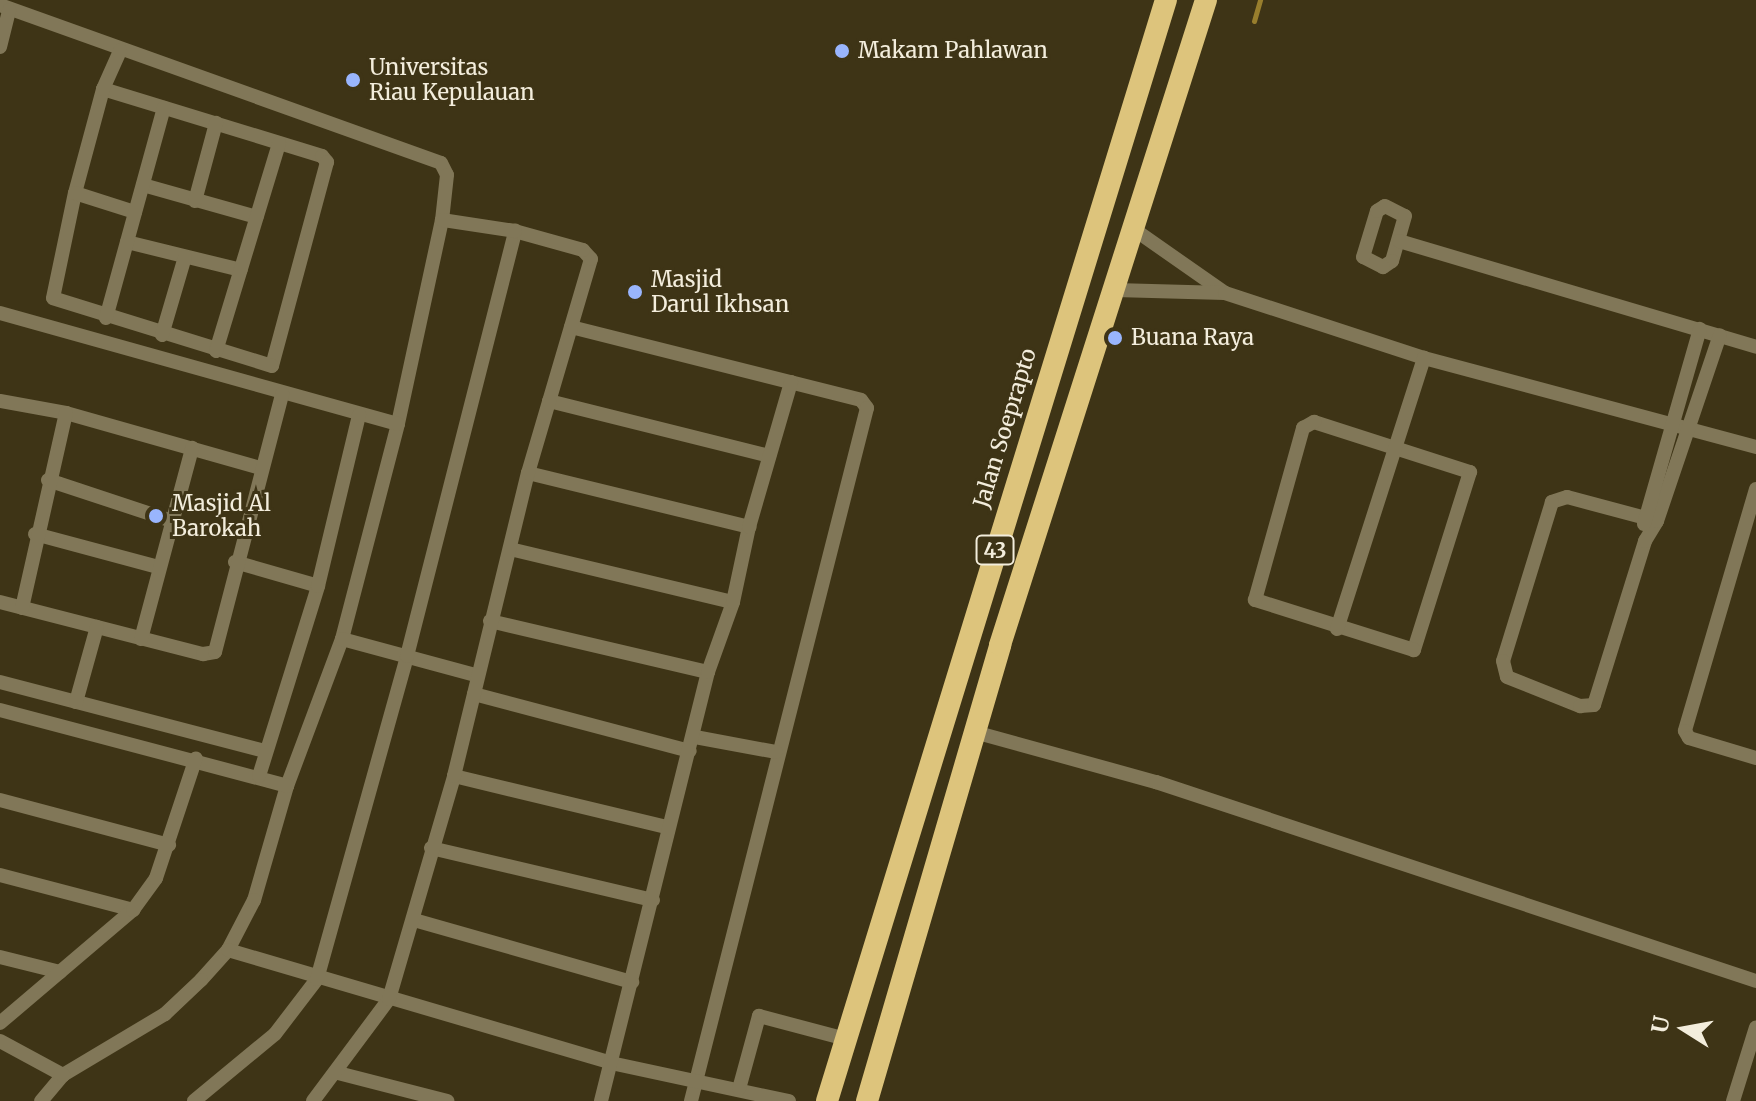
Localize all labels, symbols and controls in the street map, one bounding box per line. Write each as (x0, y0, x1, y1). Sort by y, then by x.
place label: Makam Pahlawan (858, 38, 1048, 64)
marker: Makam Pahlawan (833, 42, 851, 60)
place label: Universitas Riau Kepulauan (369, 54, 535, 106)
marker: Universitas Riau Kepulauan (344, 71, 362, 89)
place label: Masjid Darul Ikhsan (651, 266, 789, 318)
marker: Masjid Darul Ikhsan (626, 283, 644, 301)
place label: Buana Raya (1131, 325, 1254, 351)
marker: Buana Raya (1106, 329, 1124, 347)
street label: Jalan Soeprapto (968, 345, 1042, 511)
place label: Masjid Al Barokah (172, 490, 271, 542)
marker: Masjid Al Barokah (147, 507, 165, 525)
road number: 43 (975, 534, 1015, 566)
north arrow (1644, 989, 1724, 1069)
text: U (1645, 1014, 1676, 1035)

